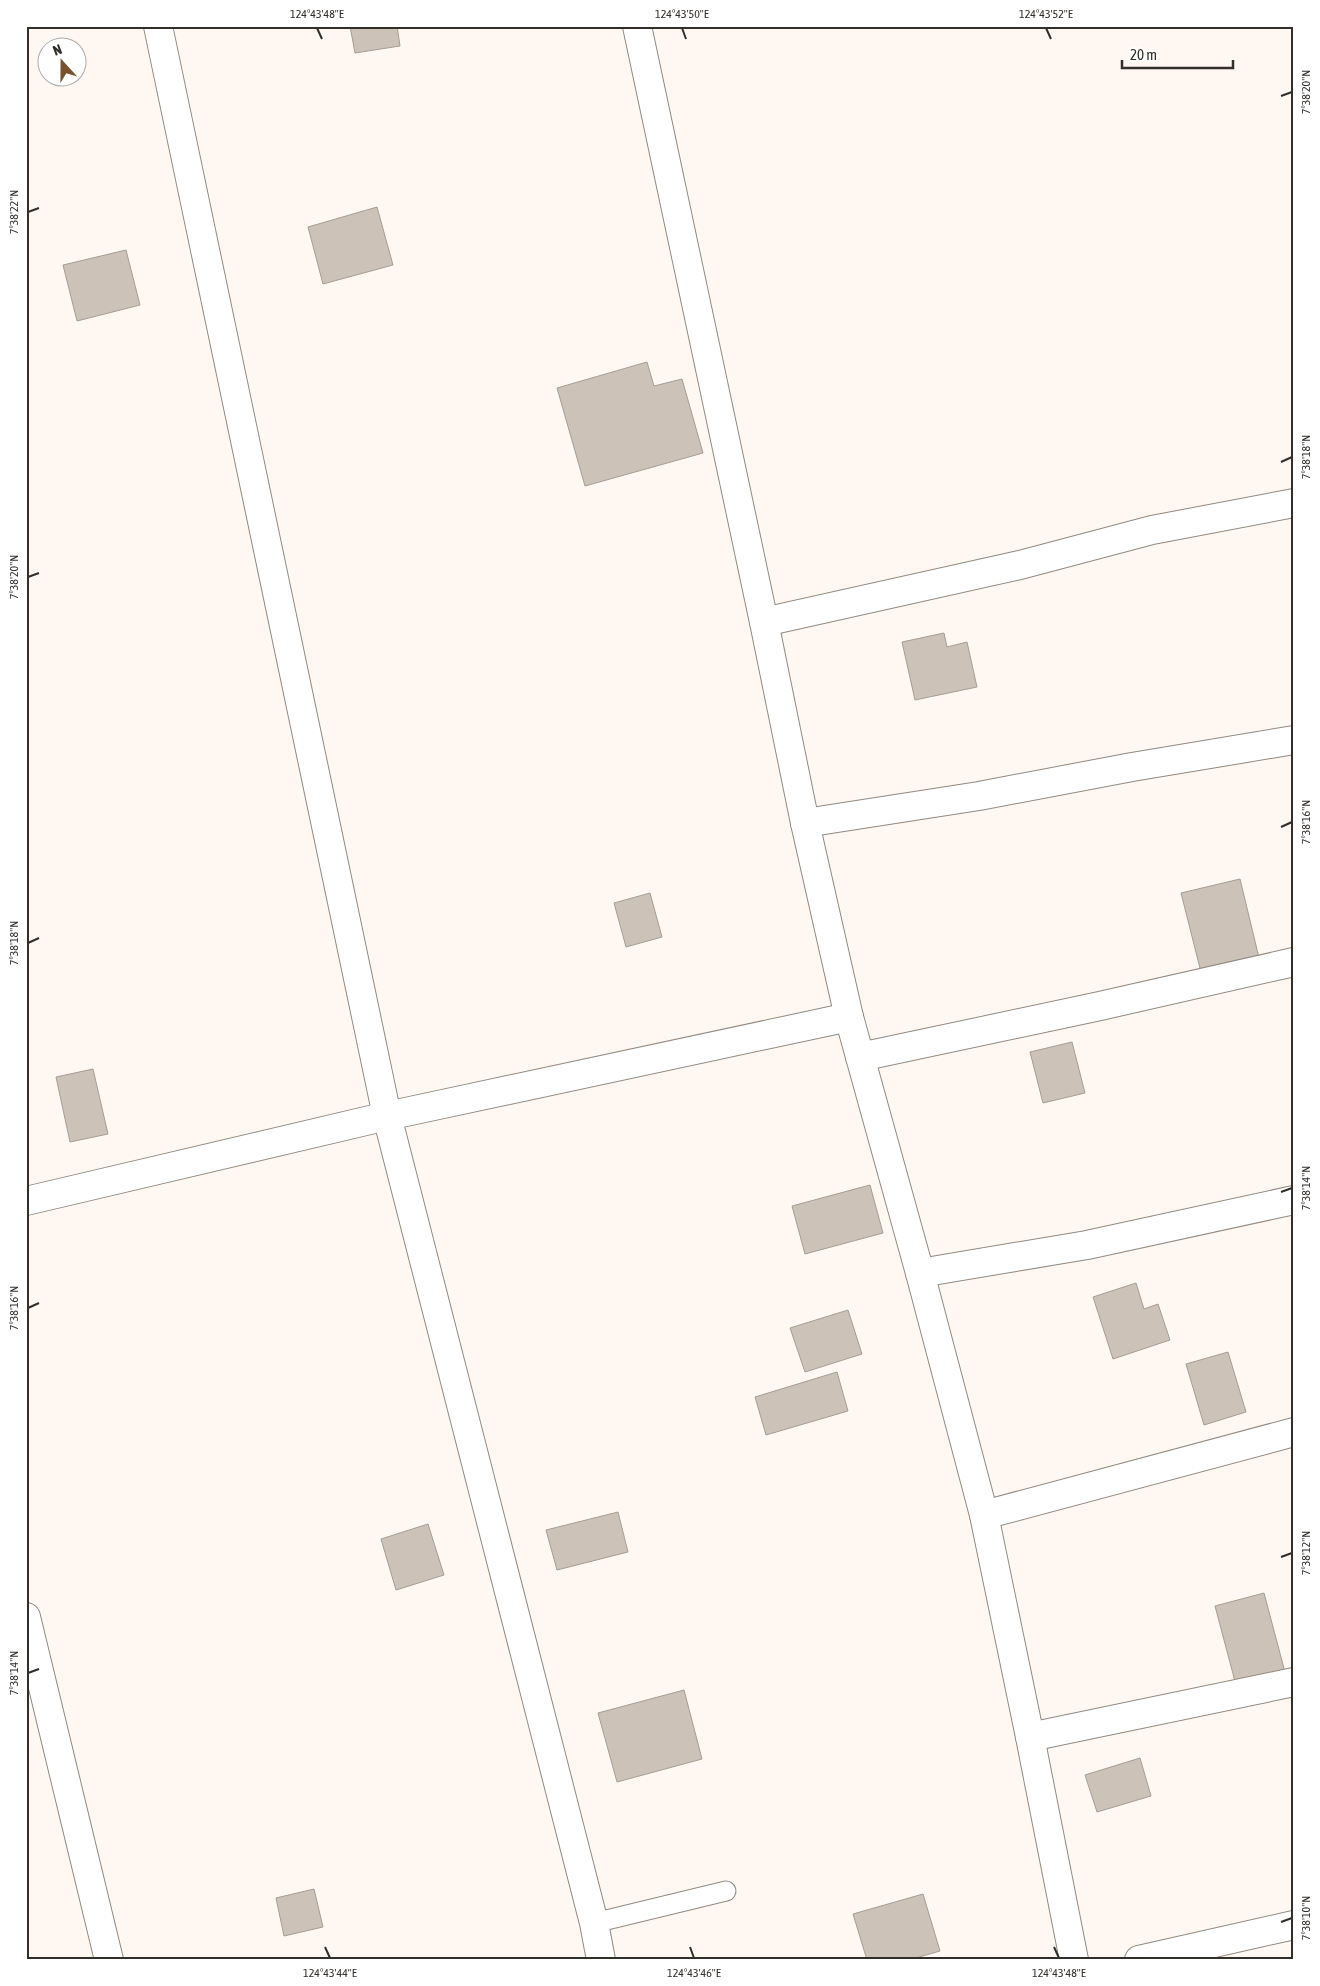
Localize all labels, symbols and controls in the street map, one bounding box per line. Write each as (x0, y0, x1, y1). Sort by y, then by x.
text: 124°43'48"E (290, 7, 344, 21)
text: 124°43'50"E (655, 7, 709, 21)
text: 124°43'52"E (1019, 7, 1073, 21)
north arrow (38, 38, 88, 88)
scale bar (1122, 38, 1234, 70)
text: N (51, 41, 64, 59)
text: 20 m (1130, 46, 1157, 63)
text: 7°38'20"N (1299, 70, 1313, 114)
text: 7°38'22"N (7, 190, 21, 234)
text: 7°38'18"N (1299, 435, 1313, 479)
text: 7°38'20"N (7, 555, 21, 599)
text: 7°38'16"N (1299, 800, 1313, 844)
text: 7°38'18"N (7, 921, 21, 965)
text: 7°38'14"N (1299, 1166, 1313, 1210)
text: 7°38'16"N (7, 1286, 21, 1330)
text: 7°38'12"N (1299, 1531, 1313, 1575)
text: 7°38'14"N (7, 1651, 21, 1695)
text: 7°38'10"N (1299, 1896, 1313, 1940)
text: 124°43'44"E (303, 1966, 357, 1980)
text: 124°43'46"E (667, 1966, 721, 1980)
text: 124°43'48"E (1032, 1966, 1086, 1980)

